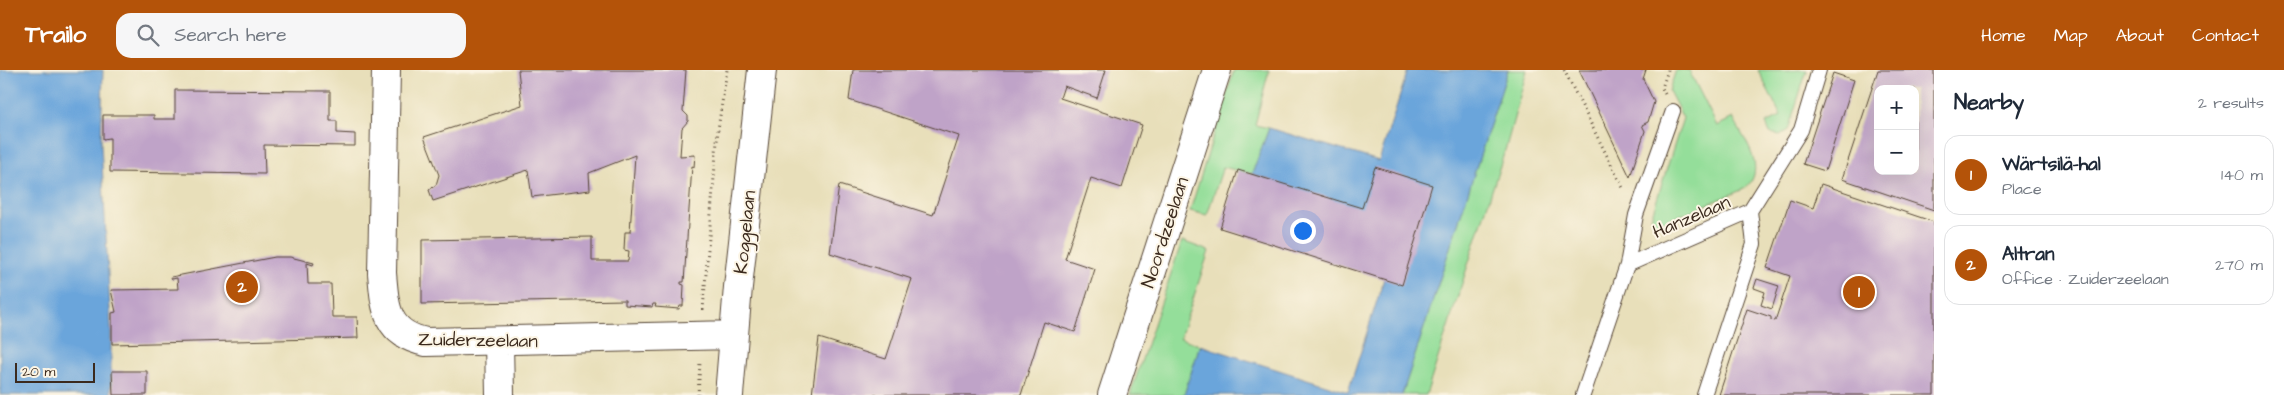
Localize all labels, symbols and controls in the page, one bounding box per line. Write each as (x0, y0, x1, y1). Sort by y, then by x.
search box (116, 13, 466, 58)
text: Trailo (25, 18, 86, 52)
icon: search (134, 21, 162, 49)
text: Search here (174, 22, 286, 49)
text: Home (1981, 23, 2026, 48)
text: Map (2054, 23, 2088, 48)
text: About (2116, 23, 2164, 48)
text: Contact (2192, 23, 2259, 48)
map controls (1874, 85, 1919, 175)
button: + (1874, 85, 1919, 130)
text: Nearby (1954, 88, 2024, 117)
text: 2 results (2198, 92, 2264, 114)
button: − (1874, 130, 1919, 175)
text: Wärtsilä-hal (2002, 151, 2101, 178)
text: 1 (1970, 164, 1972, 186)
text: 140 m (2221, 164, 2263, 186)
street label: Noordzeelaan (1135, 173, 1196, 291)
text: Place (2002, 178, 2042, 200)
street label: Koggelaan (728, 189, 764, 275)
street label: Hanzelaan (1648, 189, 1735, 246)
your location (1290, 218, 1316, 244)
text: Altran (2002, 241, 2055, 268)
text: 2 (1966, 254, 1976, 276)
text: 270 m (2215, 254, 2263, 276)
pin: 2 (226, 268, 258, 306)
text: Office · Zuiderzeelaan (2002, 268, 2169, 290)
pin: 1 (1843, 273, 1875, 311)
street label: Zuiderzeelaan (418, 326, 538, 355)
scale bar (15, 360, 95, 383)
text: 20 m (22, 362, 55, 382)

